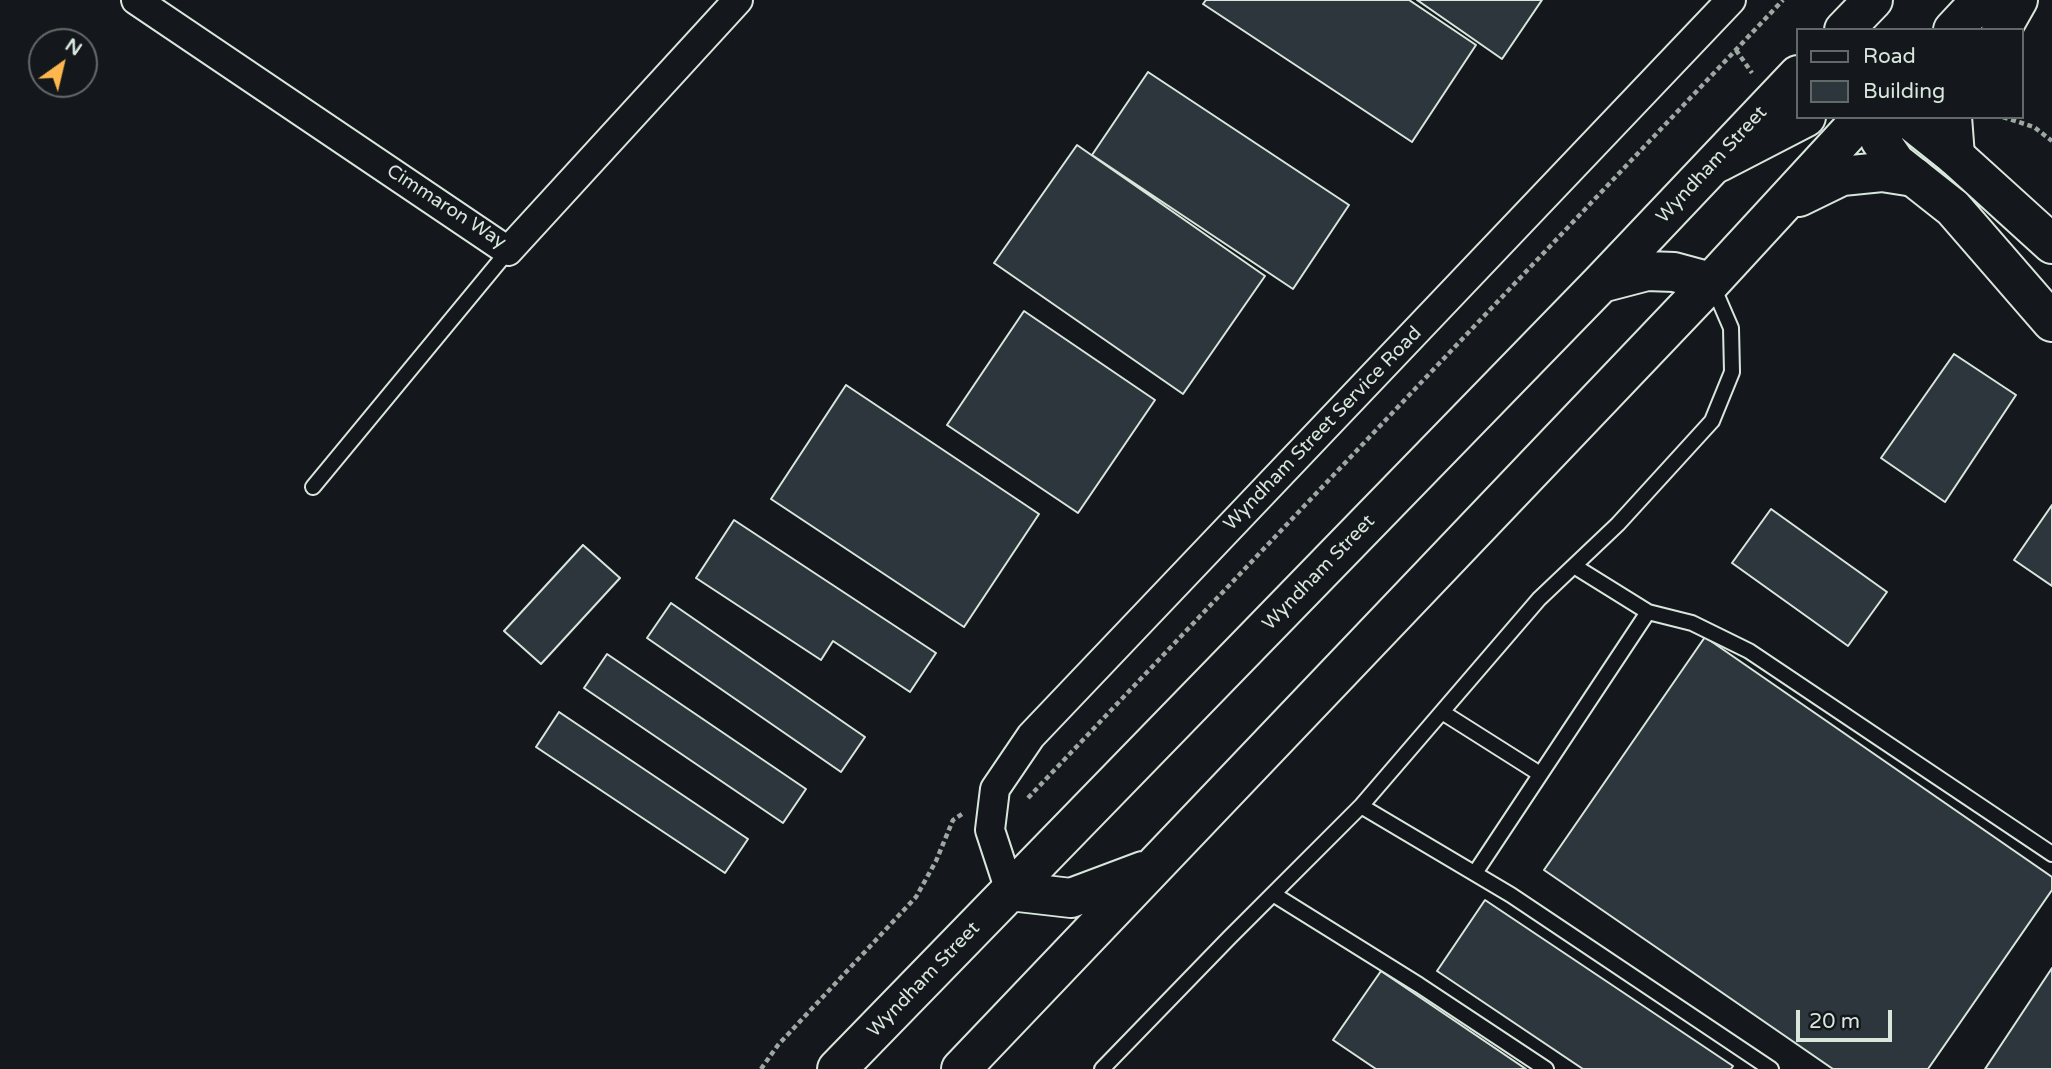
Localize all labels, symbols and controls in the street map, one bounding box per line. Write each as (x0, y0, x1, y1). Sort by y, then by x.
north arrow (28, 28, 98, 98)
legend (1797, 28, 2024, 119)
text: N (61, 34, 86, 61)
text: Road (1863, 44, 1916, 69)
text: Building (1863, 79, 1945, 104)
street label: Wyndham Street (1652, 102, 1772, 228)
street label: Cimmaron Way (382, 160, 510, 254)
street label: Wyndham Street Service Road (1219, 322, 1427, 536)
street label: Wyndham Street (1258, 511, 1380, 635)
street label: Wyndham Street (863, 918, 985, 1042)
scale bar (1800, 996, 1896, 1040)
text: 20 m (1809, 1009, 1860, 1034)

